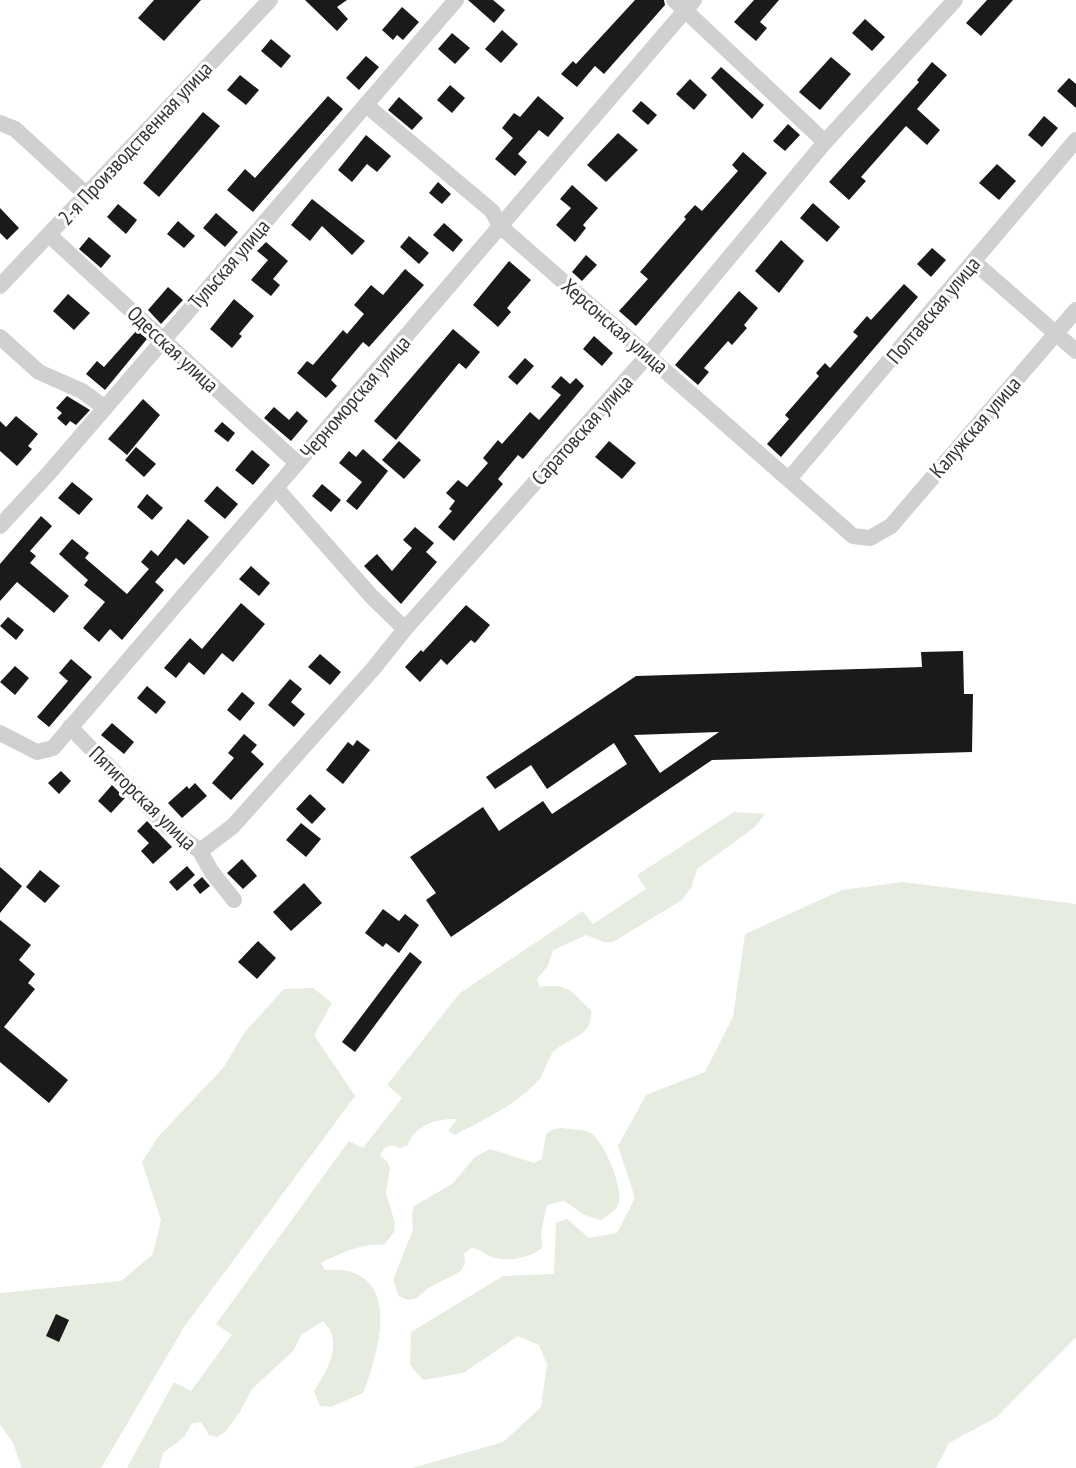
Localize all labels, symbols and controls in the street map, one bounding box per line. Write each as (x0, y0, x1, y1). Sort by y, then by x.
street label: 2-я Производственная улица (52, 56, 218, 230)
street label: Тульская улица (182, 213, 276, 315)
street label: Полтавская улица (880, 251, 986, 369)
street label: Херсонская улица (556, 272, 674, 380)
street label: Одесская улица (122, 300, 224, 398)
street label: Черноморская улица (294, 330, 416, 464)
street label: Саратовская улица (525, 369, 639, 491)
street label: Калужская улица (924, 371, 1026, 483)
street label: Пятигорская улица (84, 740, 202, 856)

